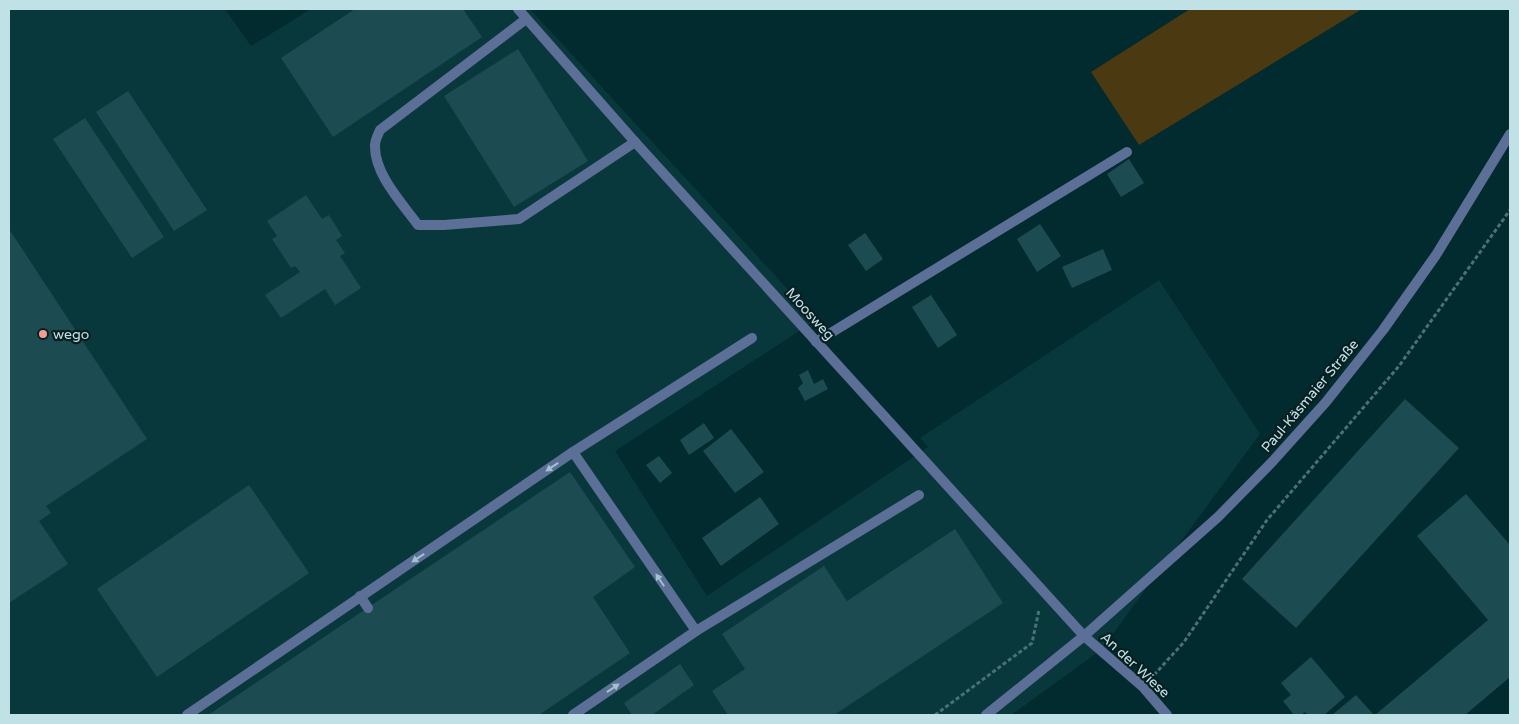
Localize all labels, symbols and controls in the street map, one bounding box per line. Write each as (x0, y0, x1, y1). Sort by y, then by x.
street label: Moosweg (782, 284, 838, 344)
place label: wego (53, 326, 89, 343)
marker: wego (37, 328, 49, 340)
street label: Paul-Käsmaier Straße (1258, 336, 1362, 456)
one-way arrow (545, 462, 559, 472)
one-way arrow (411, 553, 424, 563)
one-way arrow (655, 573, 665, 587)
street label: An der Wiese (1097, 629, 1173, 701)
one-way arrow (606, 683, 620, 693)

